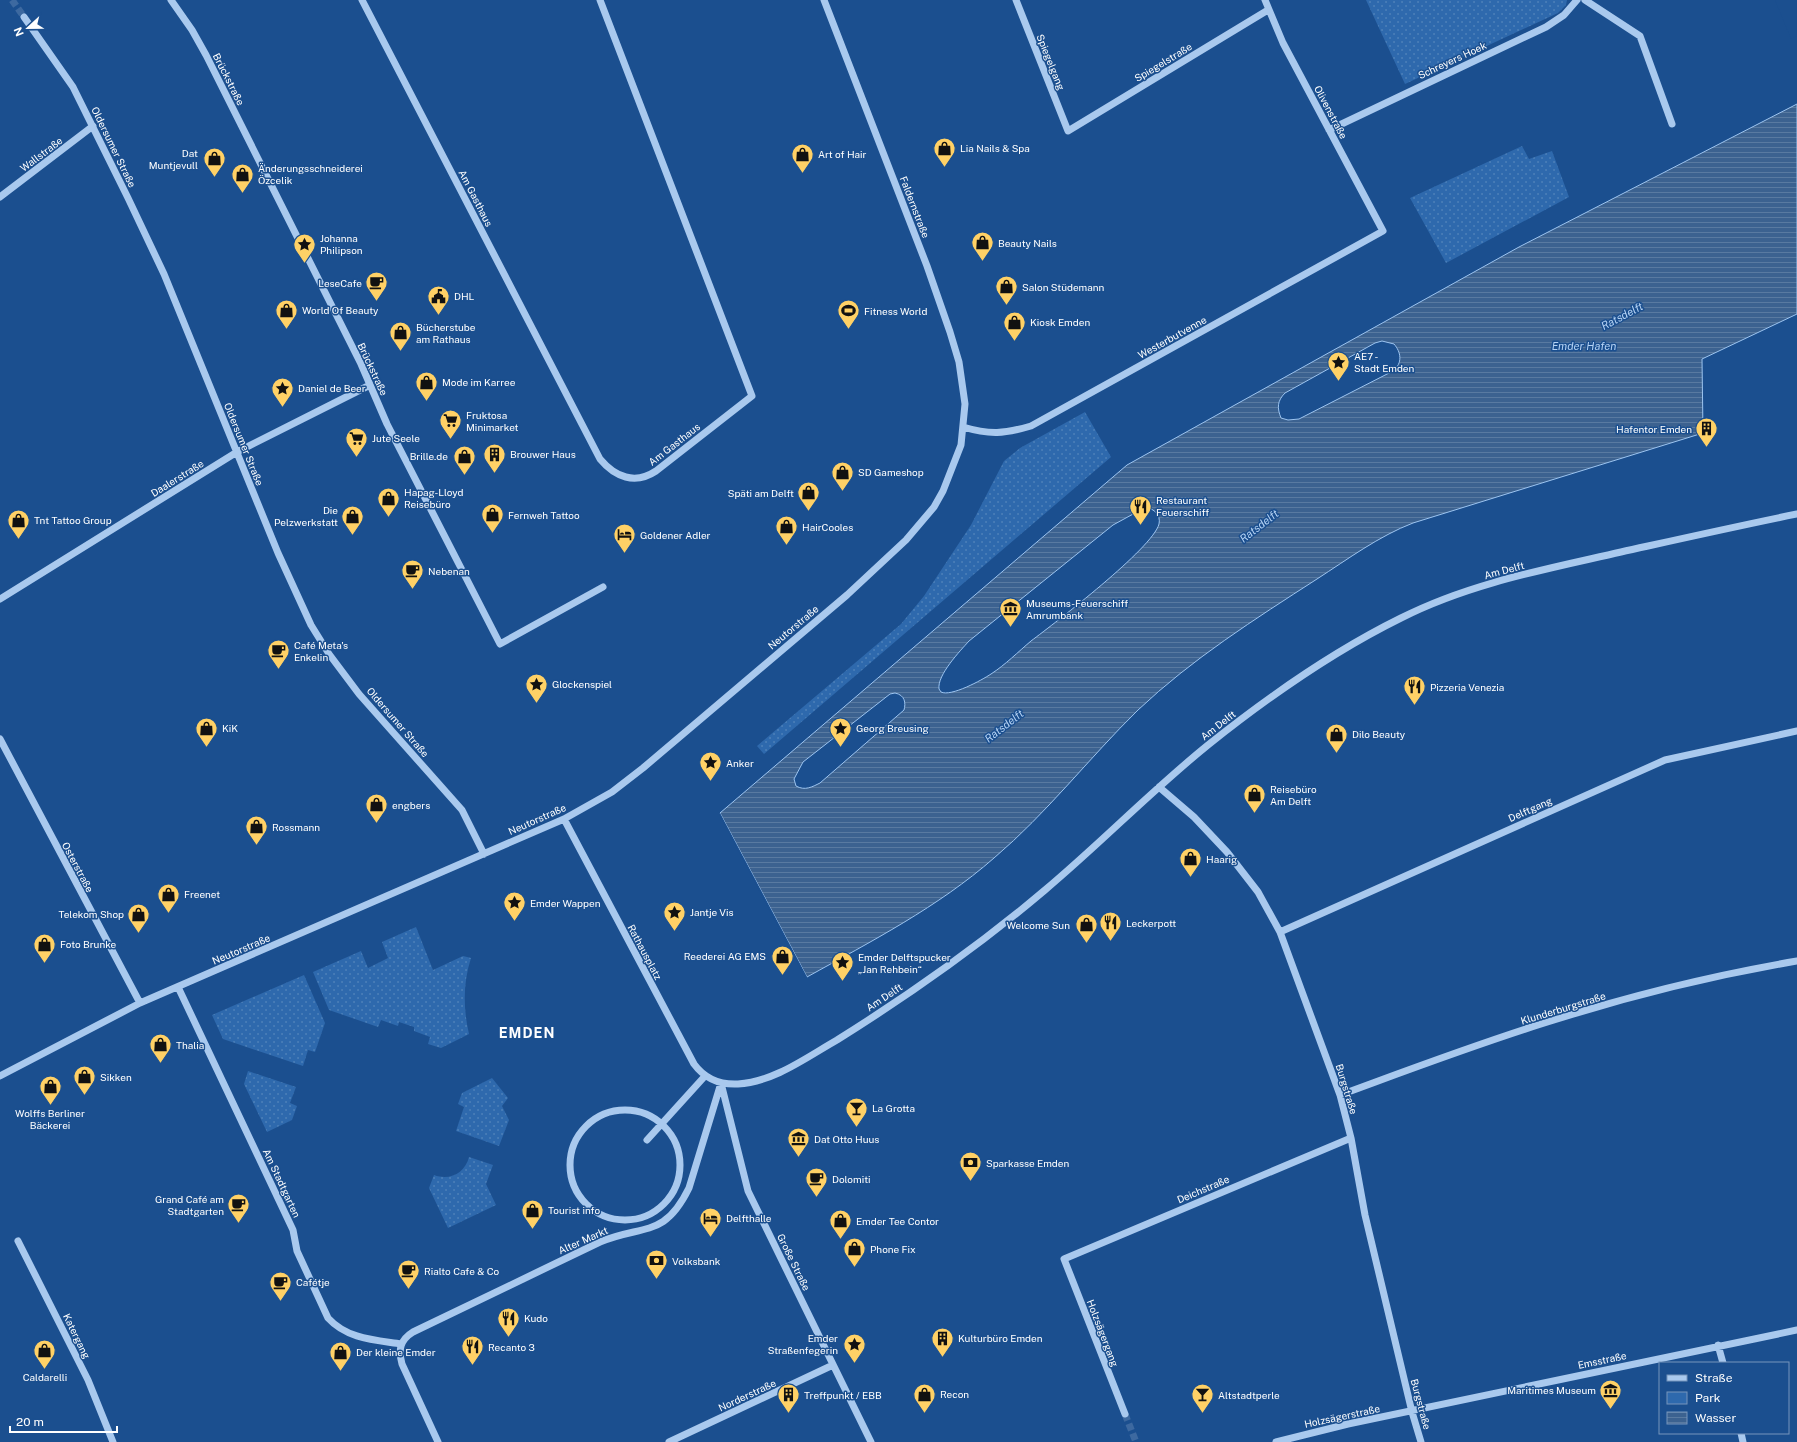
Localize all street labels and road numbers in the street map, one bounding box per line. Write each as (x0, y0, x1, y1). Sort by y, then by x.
street label: Spiegelgang (1034, 32, 1068, 92)
street label: Schreyers Hoek (1416, 39, 1488, 81)
street label: Spiegelstraße (1132, 40, 1194, 84)
street label: Brückstraße (211, 51, 247, 107)
street label: Olivenstraße (1312, 83, 1350, 141)
street label: Oldersumer Straße (89, 105, 139, 190)
street label: Wallstraße (17, 134, 65, 174)
street label: Am Gasthaus (457, 168, 495, 228)
street label: Faldernstraße (898, 174, 932, 240)
street label: Westerbutvenne (1136, 313, 1209, 361)
street label: Brückstraße (356, 341, 391, 398)
street label: Oldersumer Straße (222, 401, 266, 488)
street label: Am Gasthaus (646, 420, 702, 468)
street label: Daalerstraße (148, 457, 206, 499)
street label: Am Delft (1483, 559, 1526, 581)
street label: Neutorstraße (765, 602, 821, 651)
street label: Oldersumer Straße (364, 685, 432, 760)
street label: Am Delft (1198, 708, 1238, 742)
street label: Delftgang (1506, 794, 1554, 824)
street label: Neutorstraße (506, 801, 568, 837)
street label: Osterstraße (60, 840, 96, 894)
street label: Rathausplatz (625, 922, 665, 982)
street label: Neutorstraße (210, 931, 272, 967)
street label: Am Delft (864, 980, 904, 1013)
street label: Klunderburgstraße (1519, 989, 1607, 1027)
street label: Burgstraße (1334, 1062, 1360, 1116)
street label: Am Stadtgarten (261, 1147, 303, 1220)
street label: Deichstraße (1175, 1172, 1231, 1205)
street label: Alter Markt (556, 1224, 610, 1256)
street label: Große Straße (775, 1232, 813, 1293)
street label: Holzsägergang (1085, 1298, 1121, 1368)
street label: Katergang (61, 1311, 93, 1361)
street label: Emsstraße (1577, 1349, 1628, 1371)
street label: Norderstraße (716, 1376, 778, 1414)
street label: Burgstraße (1408, 1377, 1434, 1431)
street label: Holzsägerstraße (1303, 1402, 1381, 1430)

